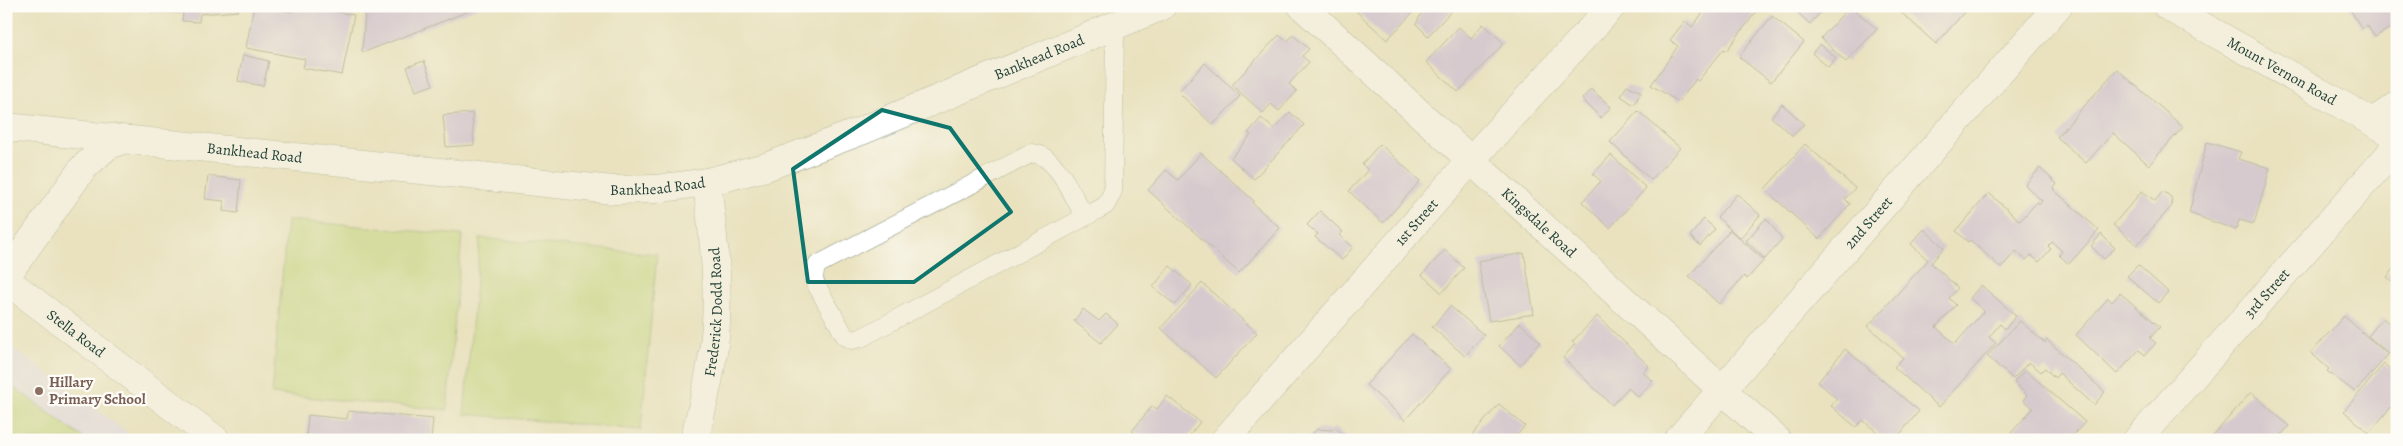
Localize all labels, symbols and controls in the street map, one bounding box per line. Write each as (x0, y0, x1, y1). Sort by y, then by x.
street label: Bankhead Road (991, 29, 1088, 85)
street label: Mount Vernon Road (2223, 32, 2341, 110)
street label: Bankhead Road (206, 138, 304, 168)
street label: Bankhead Road (610, 172, 707, 200)
street label: Kingsdale Road (1497, 183, 1582, 263)
street label: 2nd Street (1840, 192, 1897, 253)
street label: 1st Street (1390, 194, 1442, 250)
street label: Frederick Dodd Road (699, 246, 727, 378)
street label: 3rd Street (2240, 264, 2294, 322)
street label: Stella Road (43, 305, 110, 363)
place label: Hillary Primary School (49, 372, 146, 409)
marker: Hillary Primary School (33, 385, 45, 397)

